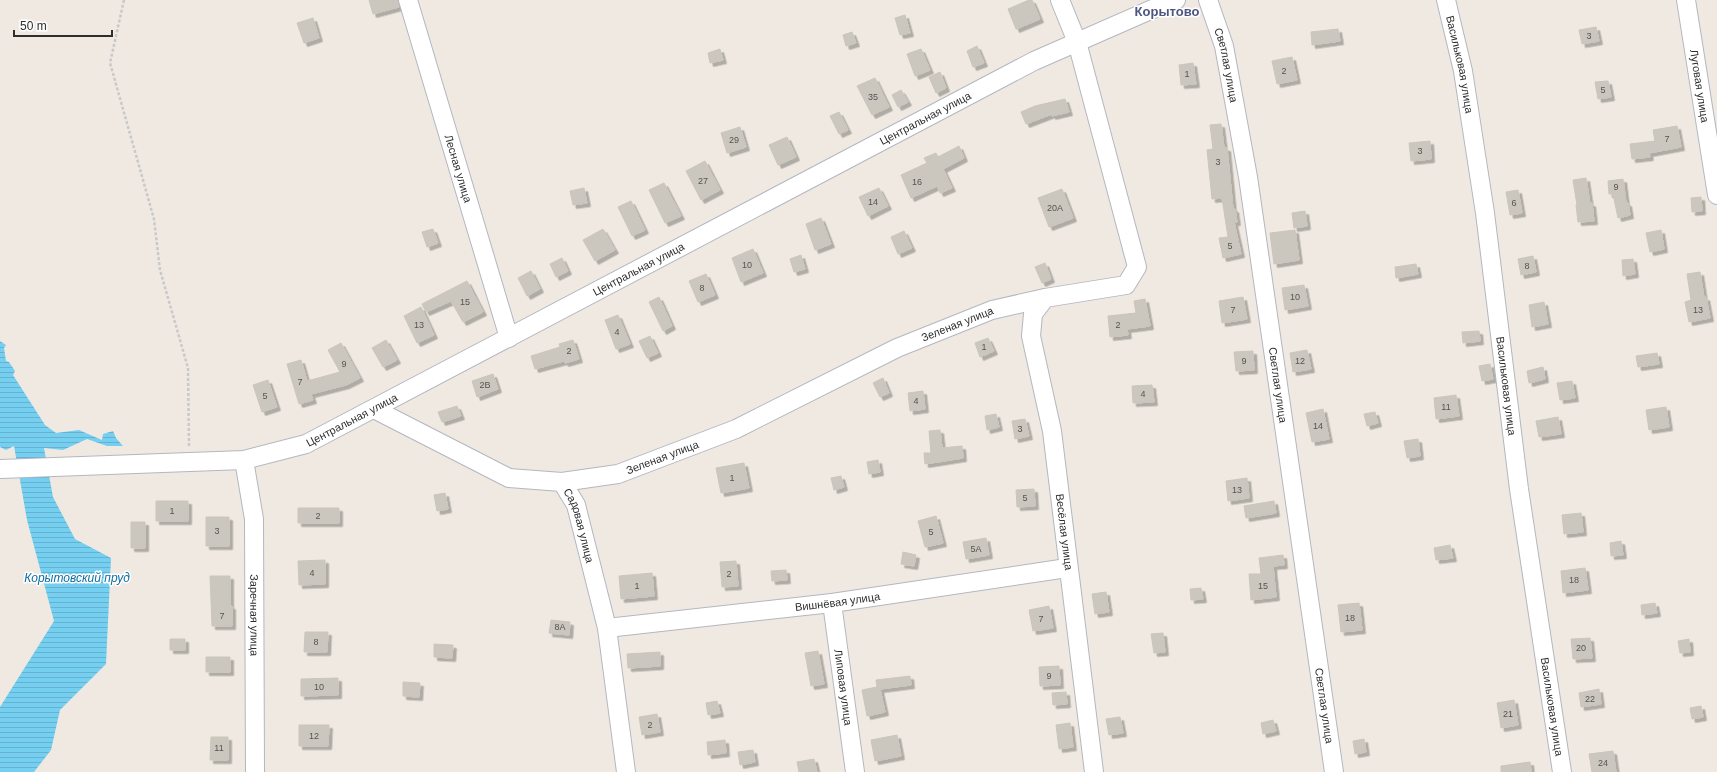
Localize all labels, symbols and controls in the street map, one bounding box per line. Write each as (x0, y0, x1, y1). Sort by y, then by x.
district label: Корытово (1135, 4, 1199, 19)
scale bar (14, 12, 112, 38)
street label: Васильковая улица (1444, 14, 1476, 115)
text: 50 m (20, 19, 47, 33)
street label: Светлая улица (1212, 26, 1240, 104)
house number: 3 (1586, 31, 1592, 41)
street label: Луговая улица (1688, 48, 1712, 124)
house number: 2 (1281, 66, 1287, 76)
house number: 1 (1184, 69, 1190, 79)
house number: 5 (1600, 85, 1606, 95)
street label: Центральная улица (878, 89, 974, 147)
house number: 35 (868, 92, 878, 102)
street label: Лесная улица (443, 133, 474, 205)
house number: 7 (1664, 134, 1670, 144)
house number: 29 (729, 135, 739, 145)
house number: 3 (1417, 146, 1423, 156)
house number: 3 (1215, 157, 1221, 167)
house number: 27 (698, 176, 708, 186)
house number: 16 (912, 177, 922, 187)
house number: 9 (1613, 182, 1619, 192)
house number: 14 (868, 197, 878, 207)
house number: 6 (1511, 198, 1517, 208)
house number: 20А (1047, 203, 1063, 213)
street label: Центральная улица (591, 240, 687, 298)
house number: 5 (1227, 241, 1233, 251)
house number: 10 (742, 260, 752, 270)
house number: 8 (1524, 261, 1530, 271)
house number: 8 (699, 283, 705, 293)
house number: 10 (1290, 292, 1300, 302)
house number: 15 (460, 297, 470, 307)
street label: Зеленая улица (920, 304, 996, 344)
house number: 7 (1230, 305, 1236, 315)
house number: 13 (1693, 305, 1703, 315)
house number: 13 (414, 320, 424, 330)
house number: 2 (1115, 320, 1121, 330)
house number: 4 (614, 327, 620, 337)
street label: Васильковая улица (1494, 336, 1518, 437)
house number: 1 (981, 342, 987, 352)
house number: 2 (566, 346, 572, 356)
street label: Светлая улица (1267, 346, 1290, 424)
house number: 9 (1241, 356, 1247, 366)
house number: 12 (1295, 356, 1305, 366)
house number: 9 (341, 359, 347, 369)
house number: 7 (297, 377, 303, 387)
house number: 2В (479, 380, 491, 390)
house number: 4 (1140, 389, 1146, 399)
house number: 5 (262, 391, 268, 401)
street label: Центральная улица (304, 391, 400, 449)
house number: 4 (913, 396, 919, 406)
house number: 11 (1441, 402, 1451, 412)
house number: 14 (1313, 421, 1323, 431)
house number: 3 (1017, 424, 1023, 434)
street label: Зеленая улица (624, 438, 701, 476)
house number: 1 (729, 473, 735, 483)
house number: 13 (1232, 485, 1242, 495)
street label: Садовая улица (561, 486, 597, 565)
house number: 5 (1022, 493, 1028, 503)
street label: Весёлая улица (1054, 493, 1075, 572)
house number: 1 (169, 506, 175, 516)
house number: 2 (315, 511, 321, 521)
house number: 3 (214, 526, 220, 536)
house number: 5 (928, 527, 934, 537)
house number: 5А (970, 544, 982, 554)
house number: 4 (309, 568, 315, 578)
house number: 2 (726, 569, 732, 579)
water label: Корытовский пруд (24, 571, 130, 585)
street label: Заречная улица (248, 574, 261, 657)
house number: 18 (1569, 575, 1579, 585)
house number: 1 (634, 581, 640, 591)
house number: 15 (1258, 581, 1268, 591)
street label: Вишнёвая улица (794, 590, 882, 613)
house number: 7 (219, 611, 225, 621)
house number: 18 (1345, 613, 1355, 623)
house number: 7 (1038, 614, 1044, 624)
house number: 8А (554, 622, 566, 632)
house number: 8 (313, 637, 319, 647)
house number: 20 (1576, 643, 1586, 653)
street label: Липовая улица (832, 648, 855, 727)
street label: Васильковая улица (1539, 657, 1566, 758)
street label: Светлая улица (1313, 667, 1336, 745)
house number: 9 (1046, 671, 1052, 681)
house number: 10 (314, 682, 324, 692)
house number: 22 (1585, 694, 1595, 704)
house number: 21 (1503, 709, 1513, 719)
house number: 2 (647, 720, 653, 730)
house number: 12 (309, 731, 319, 741)
house number: 11 (214, 743, 224, 753)
house number: 24 (1598, 758, 1608, 768)

